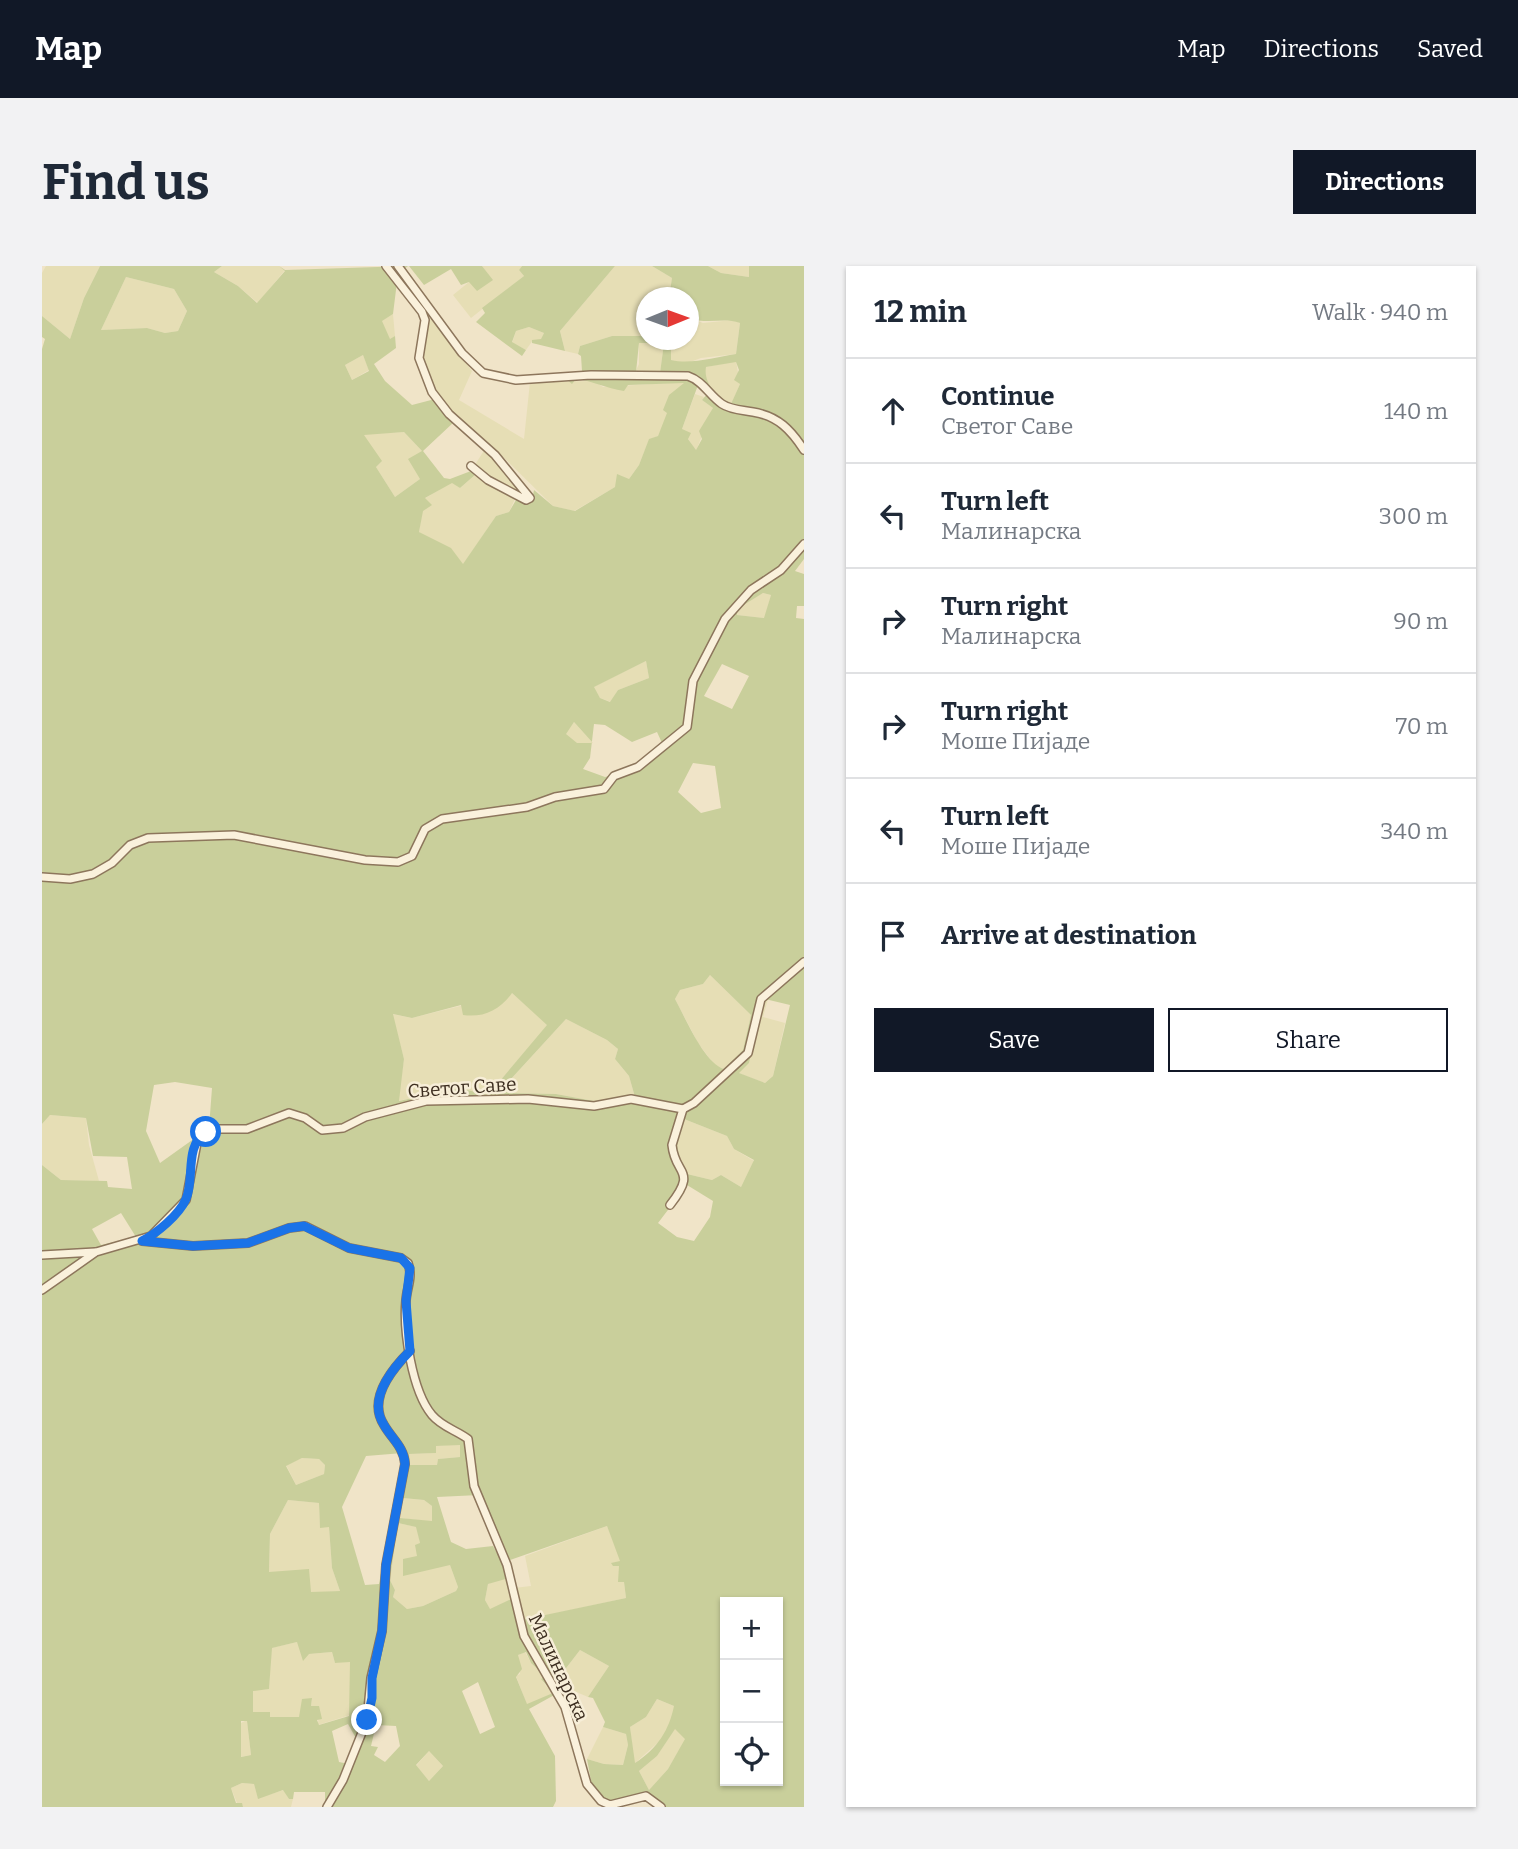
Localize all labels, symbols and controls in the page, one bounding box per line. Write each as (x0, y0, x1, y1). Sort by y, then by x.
text: Map (35, 29, 102, 69)
text: Map (1177, 35, 1226, 63)
text: Directions (1264, 35, 1379, 63)
text: Saved (1417, 35, 1483, 63)
button: Directions (1293, 150, 1476, 214)
text: Find us (42, 153, 210, 212)
north arrow (636, 287, 699, 350)
text: 12 min (874, 294, 967, 330)
text: Walk · 940 m (1312, 298, 1448, 326)
text: Continue (941, 381, 1055, 412)
icon: ahead (874, 392, 912, 430)
text: 140 m (1384, 397, 1448, 425)
text: Светог Саве (941, 412, 1073, 440)
text: Turn left (941, 486, 1049, 517)
icon: left (874, 497, 912, 535)
text: 300 m (1379, 502, 1448, 530)
text: Малинарска (941, 517, 1081, 545)
text: Turn right (941, 591, 1068, 622)
icon: right (874, 602, 912, 640)
text: 90 m (1393, 607, 1448, 635)
text: Малинарска (941, 622, 1081, 650)
text: Turn right (941, 696, 1068, 727)
icon: right (874, 707, 912, 745)
text: 70 m (1396, 712, 1448, 740)
text: Моше Пијаде (941, 727, 1090, 755)
text: Turn left (941, 801, 1049, 832)
icon: left (874, 812, 912, 850)
text: 340 m (1380, 817, 1448, 845)
text: Моше Пијаде (941, 832, 1090, 860)
icon: arrive (874, 917, 912, 955)
text: Arrive at destination (941, 920, 1196, 951)
button: Save (874, 1008, 1154, 1072)
button: Share (1168, 1008, 1448, 1072)
street label: Светог Саве (407, 1072, 517, 1103)
route start (190, 1116, 221, 1147)
map controls (720, 1597, 783, 1786)
button: + (720, 1597, 783, 1660)
street label: Малинарска (524, 1610, 594, 1725)
button: − (720, 1660, 783, 1723)
route end (351, 1704, 382, 1735)
button: locate (720, 1723, 783, 1786)

